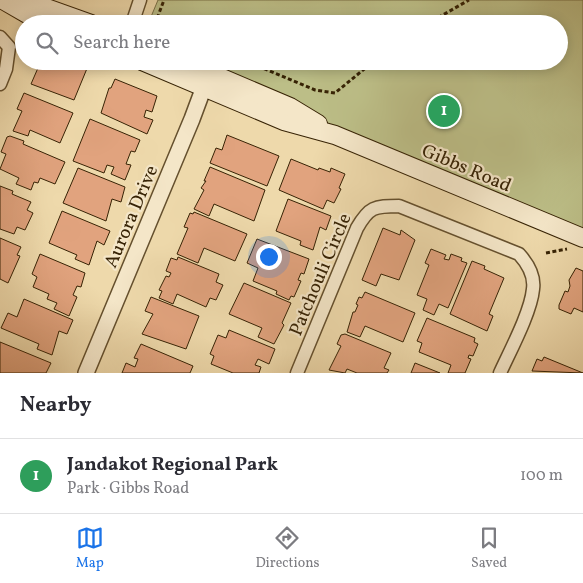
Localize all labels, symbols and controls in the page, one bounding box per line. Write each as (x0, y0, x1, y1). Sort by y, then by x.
search box (15, 15, 568, 70)
icon: search (33, 29, 61, 57)
text: Search here (73, 30, 170, 56)
pin: 1 (428, 92, 460, 130)
street label: Gibbs Road (417, 138, 515, 199)
street label: Aurora Drive (99, 161, 165, 272)
street label: Patchouli Circle (283, 209, 358, 340)
your location (256, 244, 282, 270)
text: Nearby (20, 391, 91, 420)
text: Jandakot Regional Park (67, 452, 278, 478)
text: 1 (33, 465, 39, 487)
text: 100 m (520, 465, 563, 487)
text: Park · Gibbs Road (67, 478, 189, 500)
tab: Map (76, 524, 104, 573)
tab: Directions (255, 524, 320, 573)
tab: Saved (471, 524, 507, 573)

